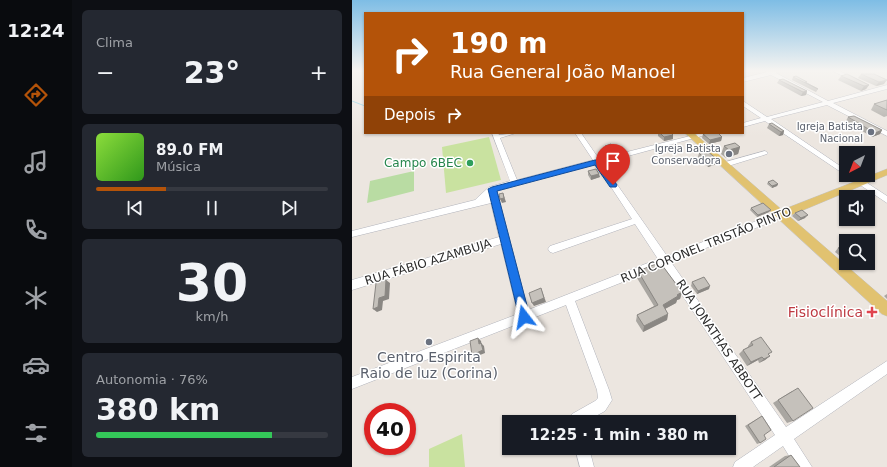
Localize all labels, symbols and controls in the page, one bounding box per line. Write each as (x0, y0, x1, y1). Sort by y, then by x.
text: 12:24 (7, 20, 65, 41)
text: 190 m (450, 27, 547, 60)
icon: right (384, 28, 436, 80)
text: Clima (96, 35, 133, 50)
text: 23° (184, 55, 240, 90)
text: − (96, 60, 114, 85)
text: + (310, 60, 328, 85)
text: Rua General João Manoel (450, 61, 676, 82)
icon: directions (22, 81, 50, 109)
icon: right (443, 104, 465, 126)
text: Depois (384, 106, 435, 124)
place label: Igreja Batista Nacional (797, 121, 863, 144)
marker: Igreja Batista Nacional (866, 127, 876, 137)
text: 89.0 FM (156, 141, 223, 159)
place label: Igreja Batista Conservadora (651, 143, 721, 166)
pin (596, 144, 630, 185)
north arrow (839, 146, 875, 182)
map controls (839, 146, 875, 270)
icon: music (22, 148, 50, 176)
marker: Igreja Batista Conservadora (724, 149, 734, 159)
icon: arrive (602, 150, 624, 172)
place label: Campo 6BEC (384, 156, 462, 170)
marker: Campo 6BEC (465, 158, 475, 168)
text: Música (156, 159, 201, 174)
button: sound (839, 190, 875, 226)
icon: previous (124, 197, 146, 219)
icon: pause (201, 197, 223, 219)
icon: next (278, 197, 300, 219)
street label: RUA CORONEL TRISTÃO PINTO (618, 203, 793, 286)
icon: phone (22, 216, 50, 244)
button: search (839, 234, 875, 270)
street label: RUA FÁBIO AZAMBUJA (363, 235, 494, 288)
text: 30 (176, 253, 248, 313)
street label: RUA JONATHAS ABBOTT (673, 277, 765, 404)
icon: climate (22, 284, 50, 312)
position arrow (503, 296, 545, 338)
place label: Fisioclínica (788, 304, 863, 320)
marker: Fisioclínica (866, 306, 878, 318)
text: km/h (196, 309, 228, 324)
marker: Centro Espirita Raio de luz (Corina) (424, 337, 434, 347)
place label: Centro Espirita Raio de luz (Corina) (360, 349, 498, 381)
icon: car (22, 351, 50, 379)
text: Autonomia · 76% (96, 372, 208, 387)
text: 380 km (96, 392, 220, 427)
speed limit sign: 40 (364, 403, 416, 455)
icon: filters (22, 419, 50, 447)
text: 12:25 · 1 min · 380 m (529, 426, 709, 444)

